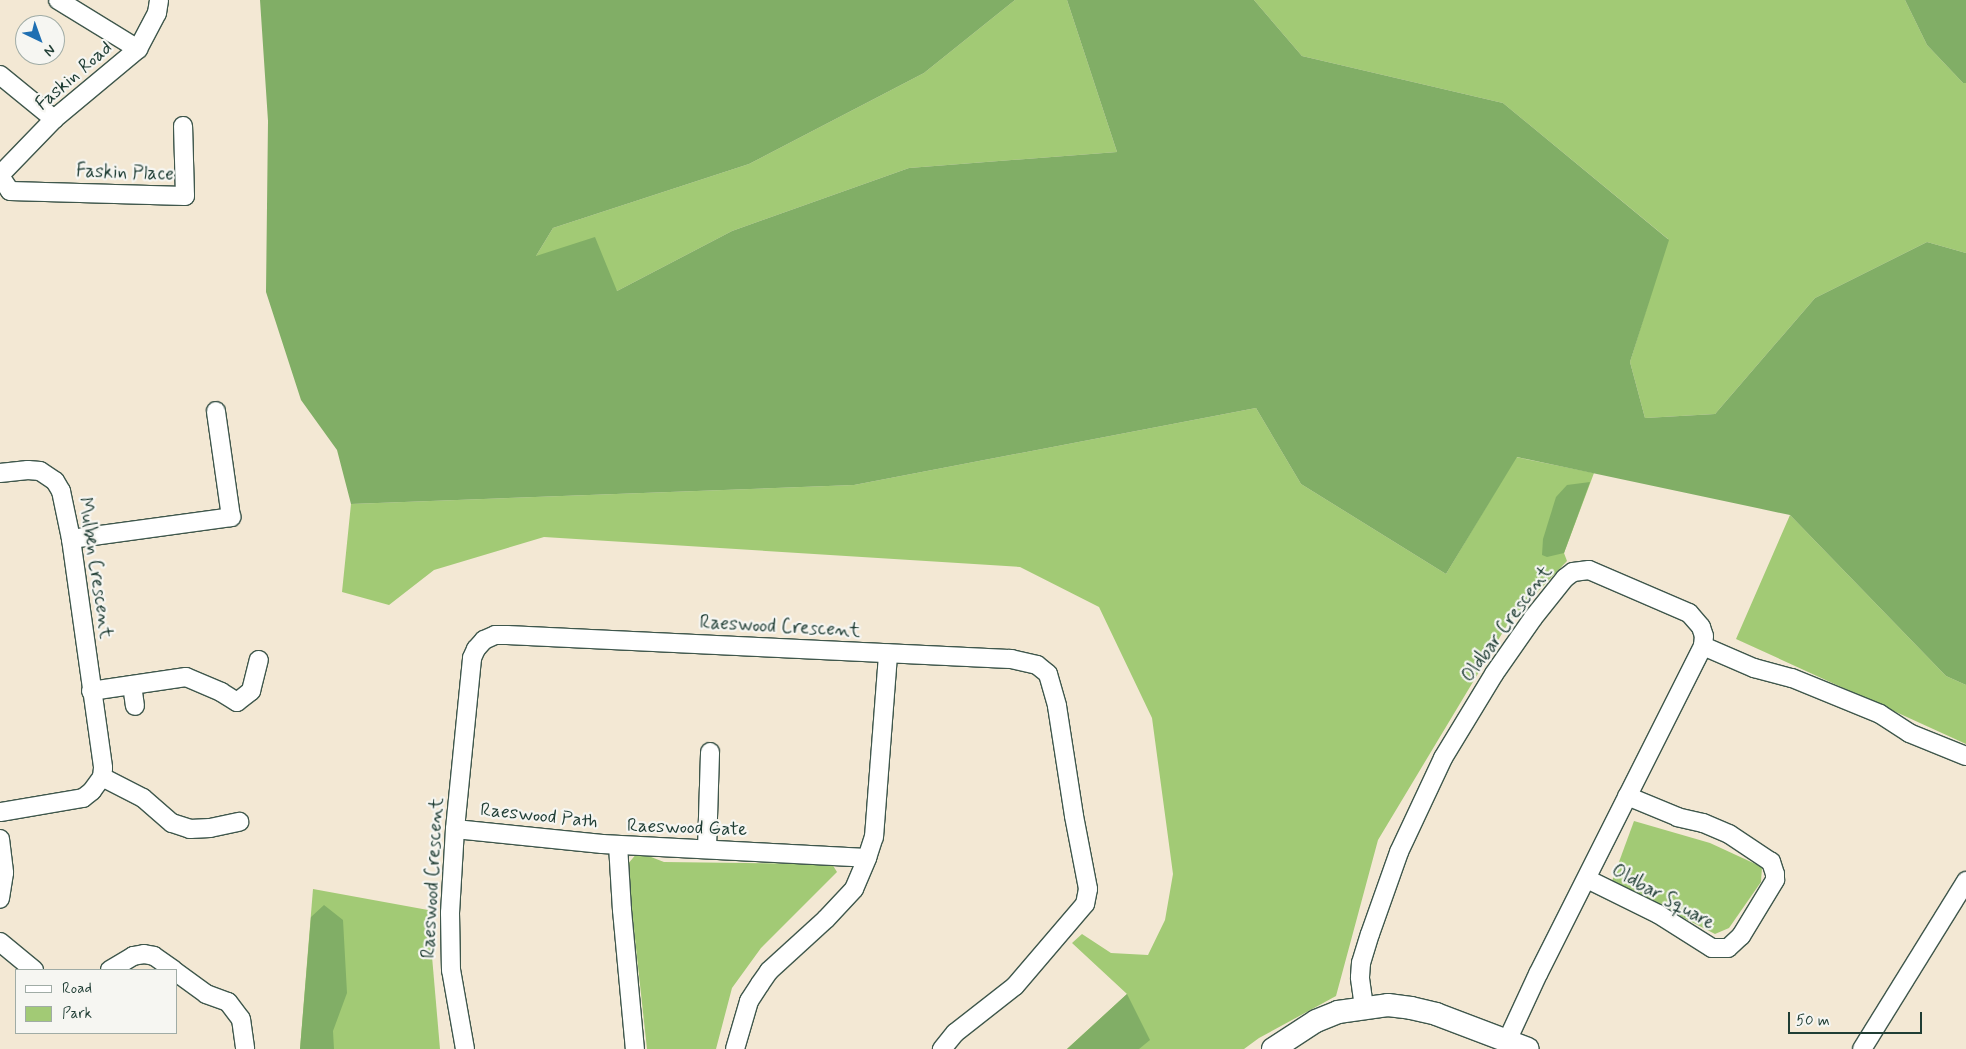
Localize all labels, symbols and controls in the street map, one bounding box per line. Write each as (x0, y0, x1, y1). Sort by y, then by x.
north arrow (15, 15, 65, 65)
street label: Faskin Road (31, 37, 117, 115)
text: N (40, 41, 59, 60)
street label: Faskin Place (76, 160, 174, 186)
street label: Mulben Crescent (73, 499, 117, 637)
street label: Oldbar Crescent (1459, 564, 1555, 684)
street label: Raeswood Crescent (702, 612, 858, 642)
street label: Raeswood Path (479, 798, 599, 834)
street label: Raeswood Crescent (418, 800, 448, 956)
street label: Raeswood Gate (628, 815, 746, 841)
street label: Oldbar Square (1607, 859, 1719, 935)
legend (15, 969, 178, 1034)
text: Road (62, 979, 92, 999)
scale bar (1791, 1002, 1925, 1034)
text: Park (62, 1004, 92, 1024)
text: 50 m (1796, 1011, 1830, 1031)

